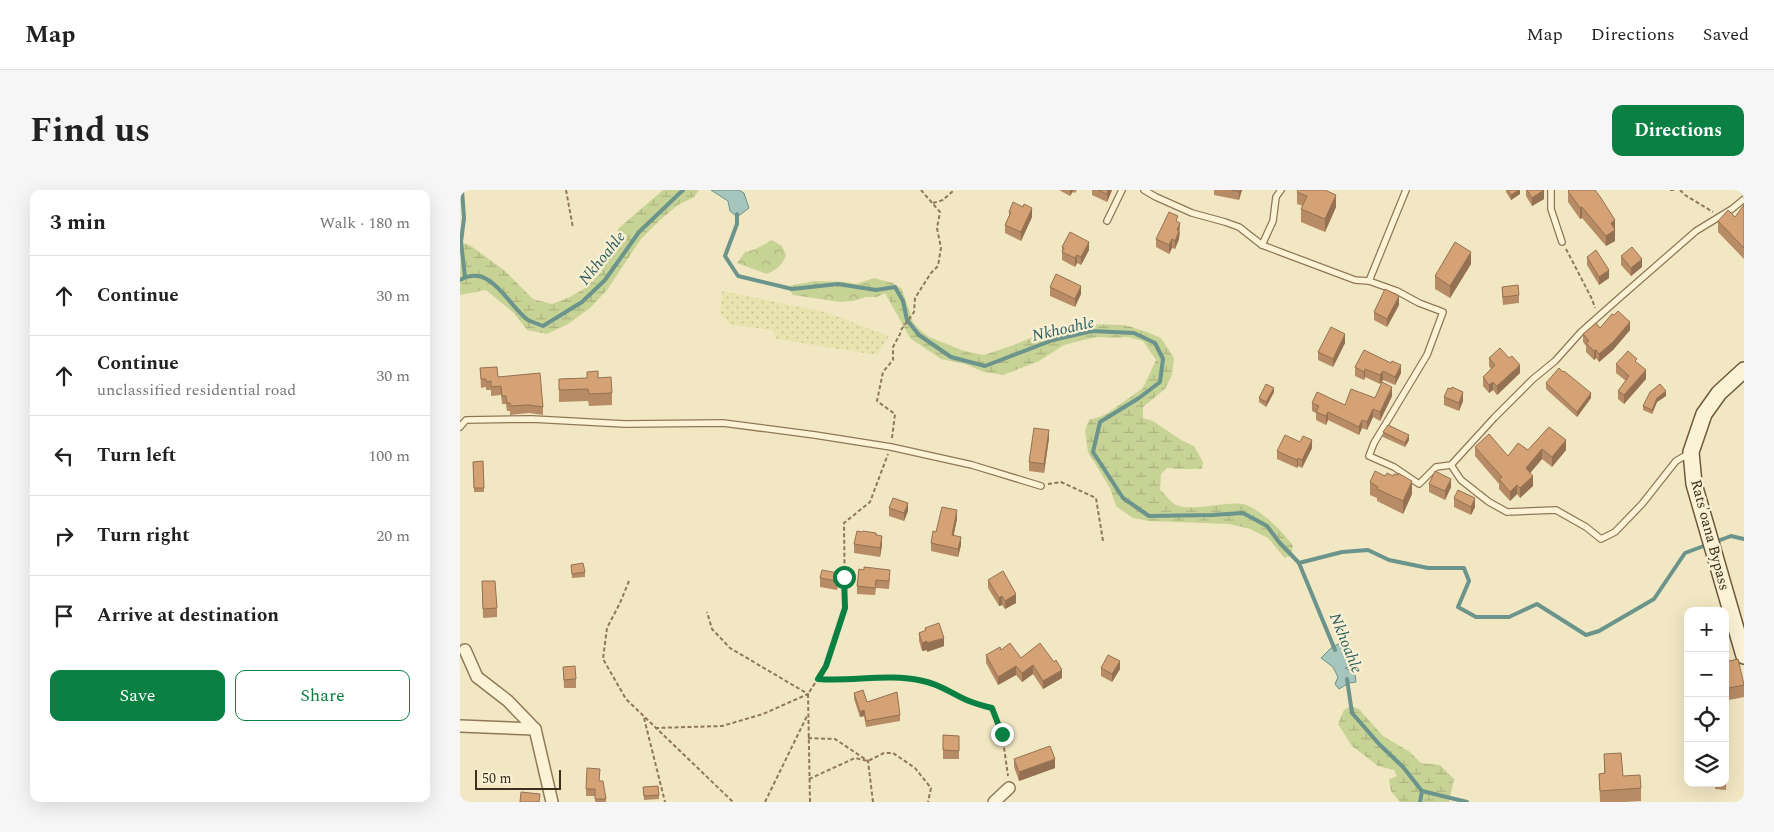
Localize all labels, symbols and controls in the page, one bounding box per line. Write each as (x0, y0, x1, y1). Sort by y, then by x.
text: Map (25, 17, 75, 53)
text: Map (1527, 21, 1563, 48)
text: Directions (1591, 21, 1675, 48)
text: Saved (1703, 21, 1749, 48)
text: Find us (30, 104, 150, 157)
button: Directions (1612, 105, 1744, 156)
text: 3 min (50, 207, 106, 239)
text: Walk · 180 m (319, 211, 410, 235)
water label: Nkhoahle (573, 226, 631, 290)
text: Continue (97, 281, 179, 310)
icon: ahead (50, 282, 78, 310)
text: 30 m (376, 284, 410, 308)
water label: Nkhoahle (1029, 310, 1097, 348)
text: Continue (97, 349, 179, 378)
icon: ahead (50, 362, 78, 390)
text: 30 m (376, 364, 410, 388)
text: unclassified residential road (97, 378, 296, 402)
text: Turn left (97, 441, 176, 470)
icon: left (50, 442, 78, 470)
text: 100 m (368, 444, 410, 468)
street label: Rats'oana Bypass (1684, 477, 1736, 593)
text: Turn right (97, 521, 190, 550)
icon: right (50, 522, 78, 550)
text: 20 m (376, 524, 410, 548)
route start (833, 566, 856, 589)
text: Arrive at destination (97, 601, 279, 630)
icon: arrive (50, 602, 78, 630)
map controls (1684, 607, 1729, 787)
button: + (1684, 607, 1729, 652)
water label: Nkhoahle (1323, 609, 1369, 677)
button: − (1684, 652, 1729, 697)
button: Save (50, 670, 225, 721)
button: Share (235, 670, 410, 721)
button: locate (1684, 697, 1729, 742)
route end (991, 723, 1014, 746)
button: layers (1684, 742, 1729, 787)
scale bar (475, 767, 561, 790)
text: 50 m (482, 768, 512, 789)

